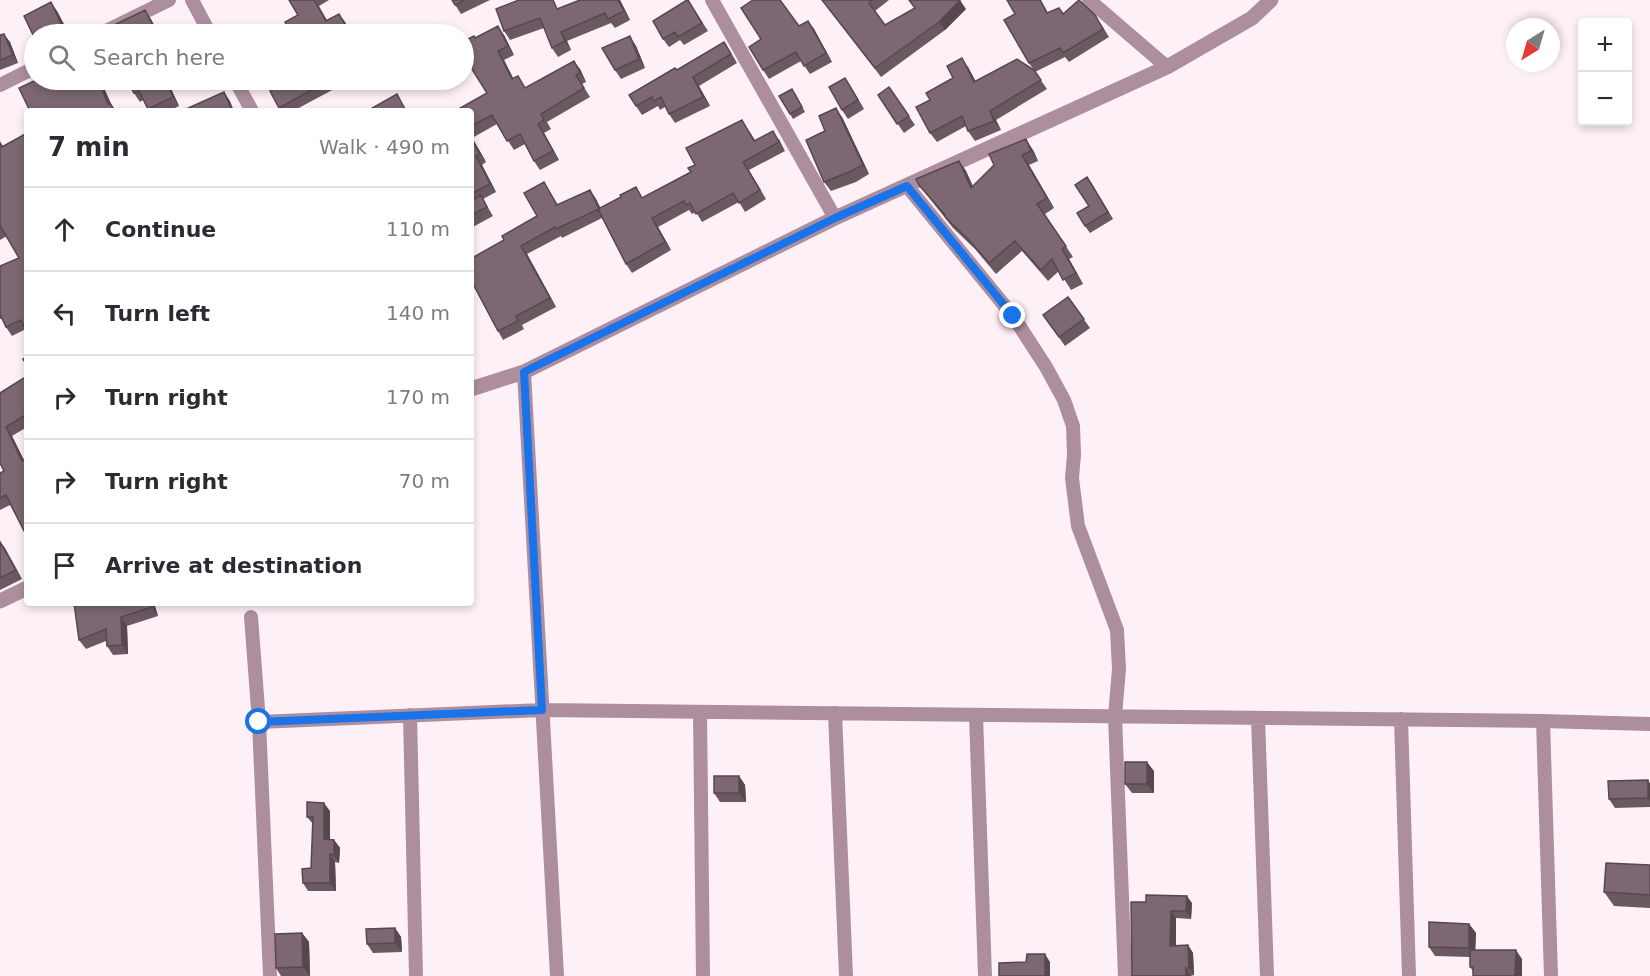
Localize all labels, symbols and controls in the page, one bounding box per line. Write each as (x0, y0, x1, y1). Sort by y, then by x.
north arrow (1506, 18, 1560, 72)
map controls (1578, 18, 1632, 126)
button: + (1578, 18, 1632, 72)
search box (24, 24, 474, 90)
icon: search (45, 41, 78, 74)
text: Search here (93, 45, 225, 70)
button: − (1578, 72, 1632, 126)
text: 7 min (48, 132, 130, 162)
text: Walk · 490 m (319, 135, 450, 159)
icon: ahead (48, 213, 81, 246)
text: Continue (105, 217, 216, 242)
text: 110 m (386, 217, 450, 241)
icon: left (48, 297, 81, 330)
text: Turn left (105, 301, 210, 326)
text: 140 m (386, 301, 450, 325)
route end (999, 302, 1025, 328)
icon: right (48, 381, 81, 414)
text: Turn right (105, 385, 228, 410)
text: 170 m (386, 385, 450, 409)
icon: right (48, 465, 81, 498)
text: Turn right (105, 469, 228, 494)
text: 70 m (399, 469, 450, 493)
icon: arrive (48, 549, 81, 582)
text: Arrive at destination (105, 553, 362, 578)
route start (245, 708, 271, 734)

